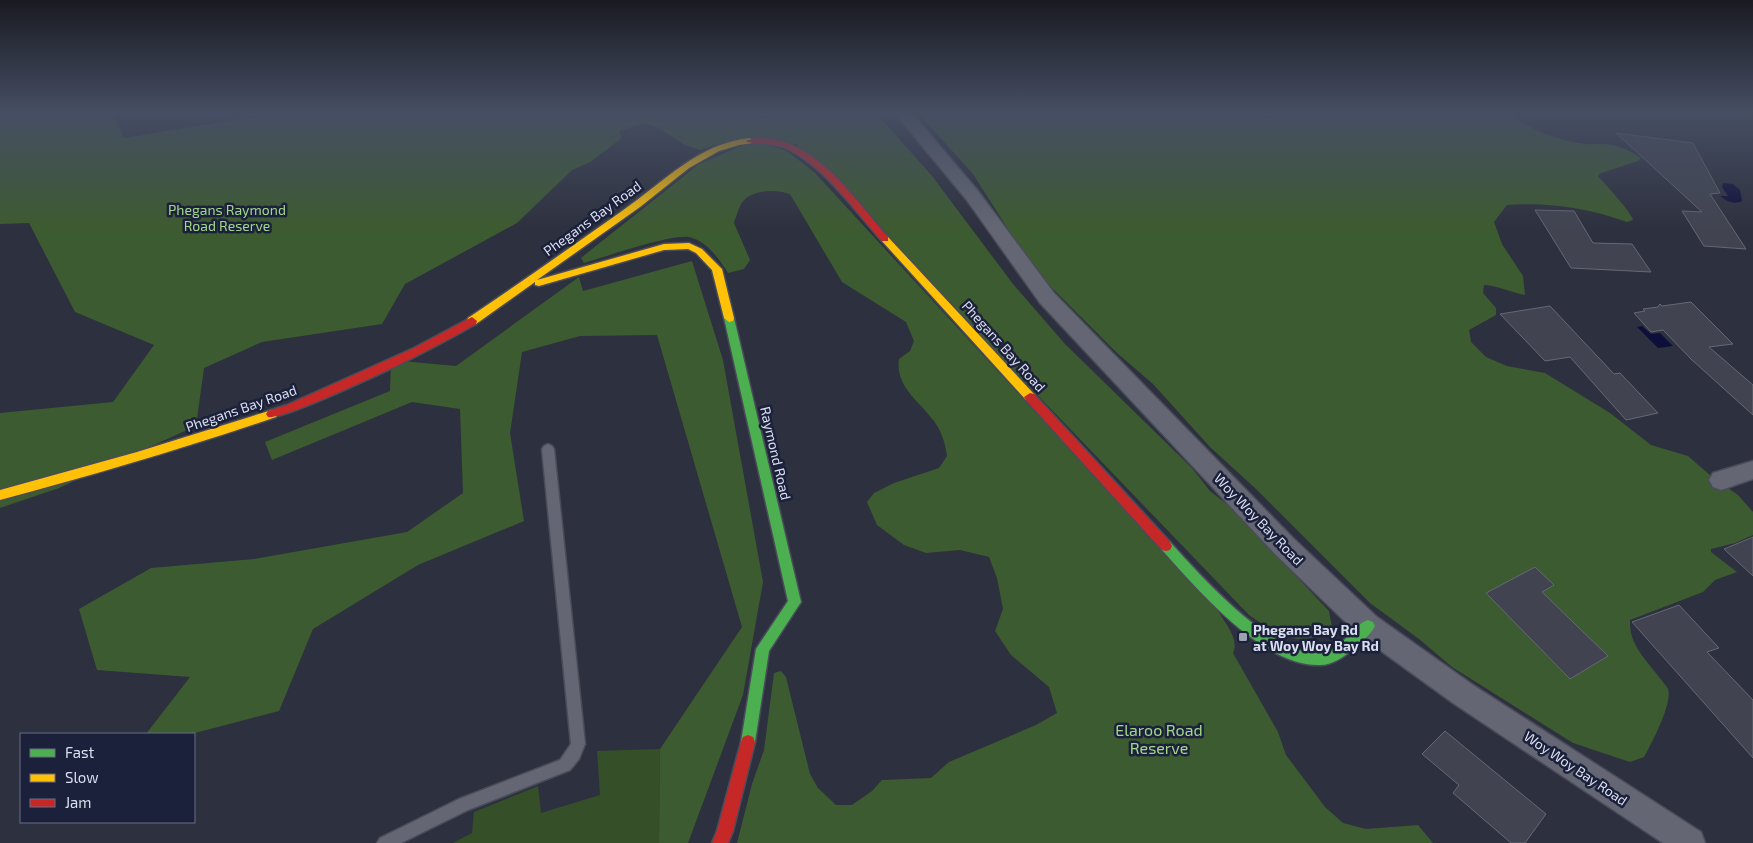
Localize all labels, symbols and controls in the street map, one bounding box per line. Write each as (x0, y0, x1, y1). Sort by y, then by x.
street label: Phegans Bay Road (540, 177, 644, 259)
park label: Phegans Raymond Road Reserve (168, 201, 286, 234)
street label: Phegans Bay Road (959, 297, 1049, 395)
street label: Phegans Bay Road (183, 381, 299, 435)
street label: Raymond Road (757, 405, 795, 501)
street label: Woy Woy Bay Road (1211, 470, 1307, 568)
place label: Phegans Bay Rd at Woy Woy Bay Rd (1253, 621, 1379, 654)
marker: Phegans Bay Rd at Woy Woy Bay Rd (1237, 631, 1249, 643)
park label: Elaroo Road Reserve (1115, 720, 1203, 757)
street label: Woy Woy Bay Road (1521, 727, 1631, 809)
legend (20, 733, 195, 823)
text: Fast (65, 743, 95, 761)
text: Slow (65, 768, 99, 786)
text: Jam (65, 793, 91, 811)

